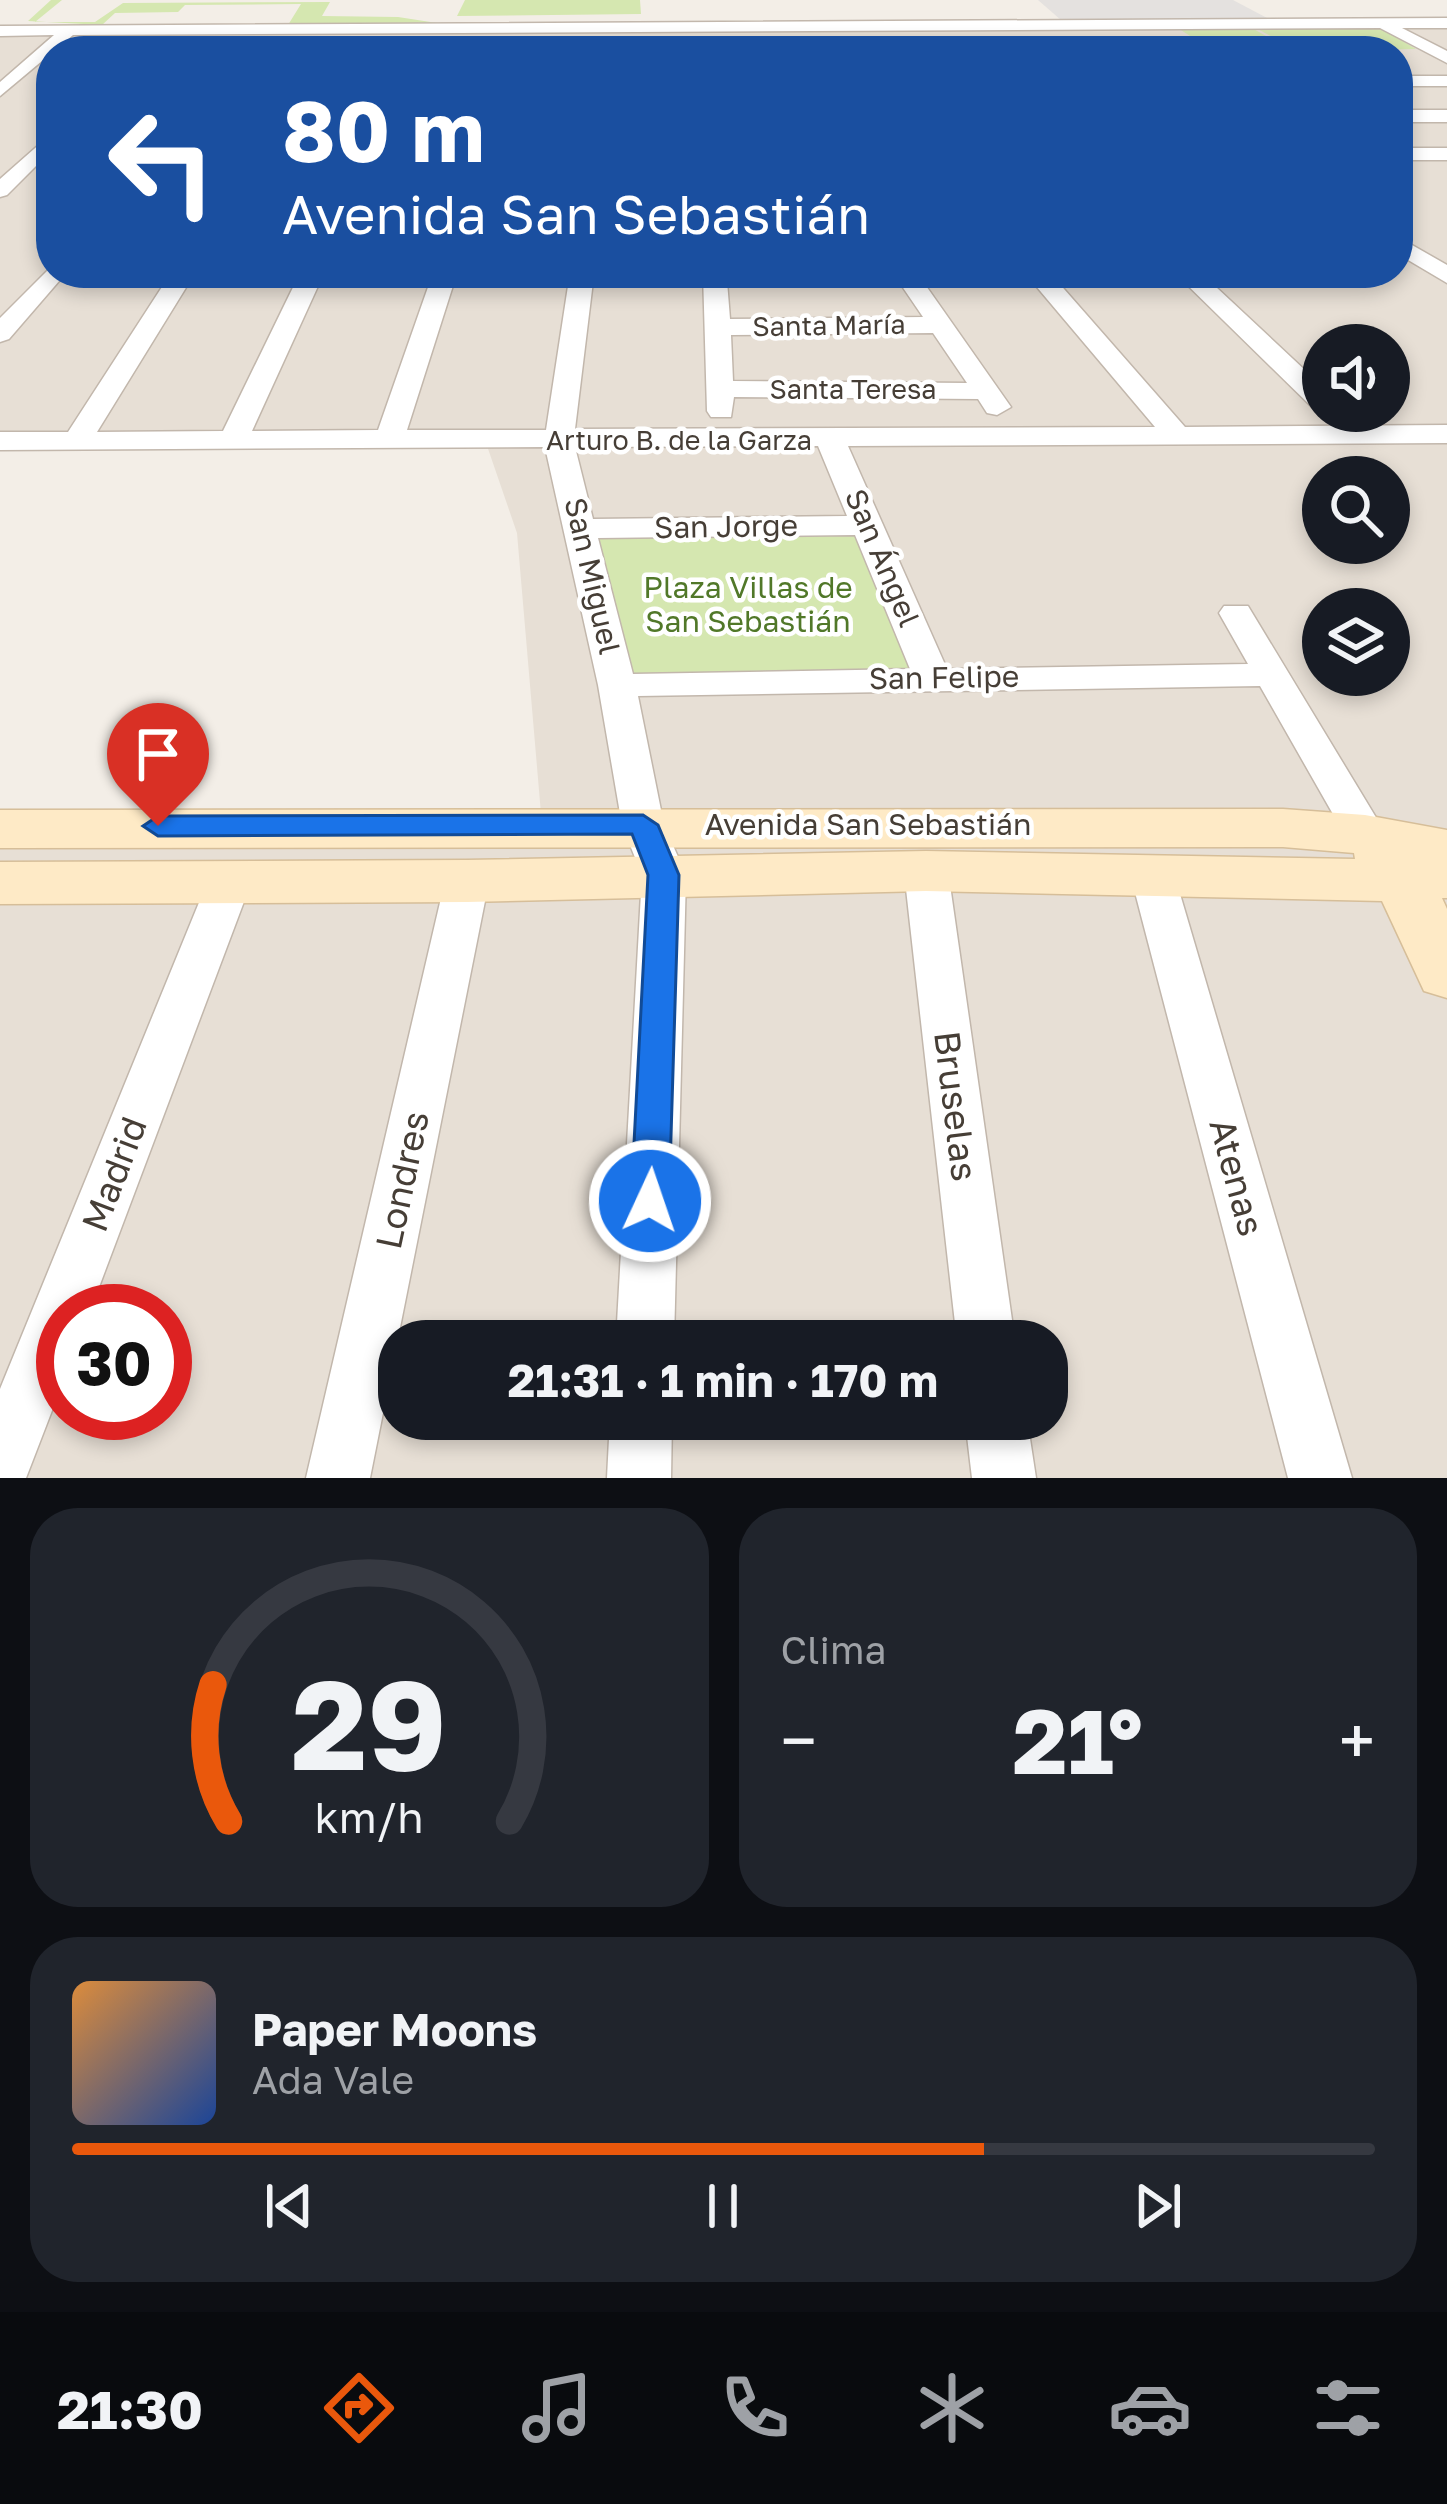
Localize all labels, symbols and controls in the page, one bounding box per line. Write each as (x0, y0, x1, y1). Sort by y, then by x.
text: 80 m (282, 80, 485, 180)
icon: left (84, 84, 240, 240)
text: Avenida San Sebastián (282, 181, 870, 246)
street label: Santa María (752, 308, 906, 342)
map controls (1302, 324, 1410, 696)
button: sound (1302, 324, 1410, 432)
street label: Santa Teresa (769, 373, 937, 405)
street label: Arturo B. de la Garza (546, 424, 812, 456)
button: search (1302, 456, 1410, 564)
street label: San Ángel (838, 483, 928, 632)
street label: San Miguel (557, 494, 628, 658)
street label: San Jorge (654, 507, 798, 545)
park label: Plaza Villas de San Sebastián (643, 569, 853, 639)
button: layers (1302, 588, 1410, 696)
street label: San Felipe (868, 658, 1020, 696)
pin (107, 703, 209, 826)
icon: arrive (125, 721, 191, 787)
street label: Avenida San Sebastián (705, 806, 1031, 842)
street label: Bruselas (926, 1028, 987, 1183)
street label: Londres (366, 1107, 437, 1253)
street label: Madrid (72, 1110, 155, 1237)
street label: Atenas (1201, 1114, 1274, 1240)
position arrow (587, 1138, 713, 1264)
speed limit sign: 30 (36, 1284, 192, 1440)
text: 21:31 · 1 min · 170 m (508, 1353, 938, 1407)
text: Clima (781, 1626, 887, 1673)
text: 29 (292, 1648, 447, 1797)
text: 21° (1013, 1686, 1143, 1794)
text: − (781, 1700, 817, 1780)
text: + (1339, 1700, 1375, 1780)
text: km/h (315, 1790, 424, 1841)
text: Paper Moons (252, 2002, 537, 2056)
text: Ada Vale (252, 2056, 414, 2103)
icon: previous (256, 2173, 322, 2239)
icon: pause (690, 2173, 756, 2239)
icon: next (1125, 2173, 1191, 2239)
icon: directions (317, 2366, 401, 2450)
icon: music (515, 2366, 599, 2450)
icon: phone (713, 2366, 797, 2450)
icon: climate (910, 2366, 994, 2450)
icon: car (1108, 2366, 1192, 2450)
icon: filters (1306, 2366, 1390, 2450)
text: 21:30 (57, 2376, 203, 2441)

